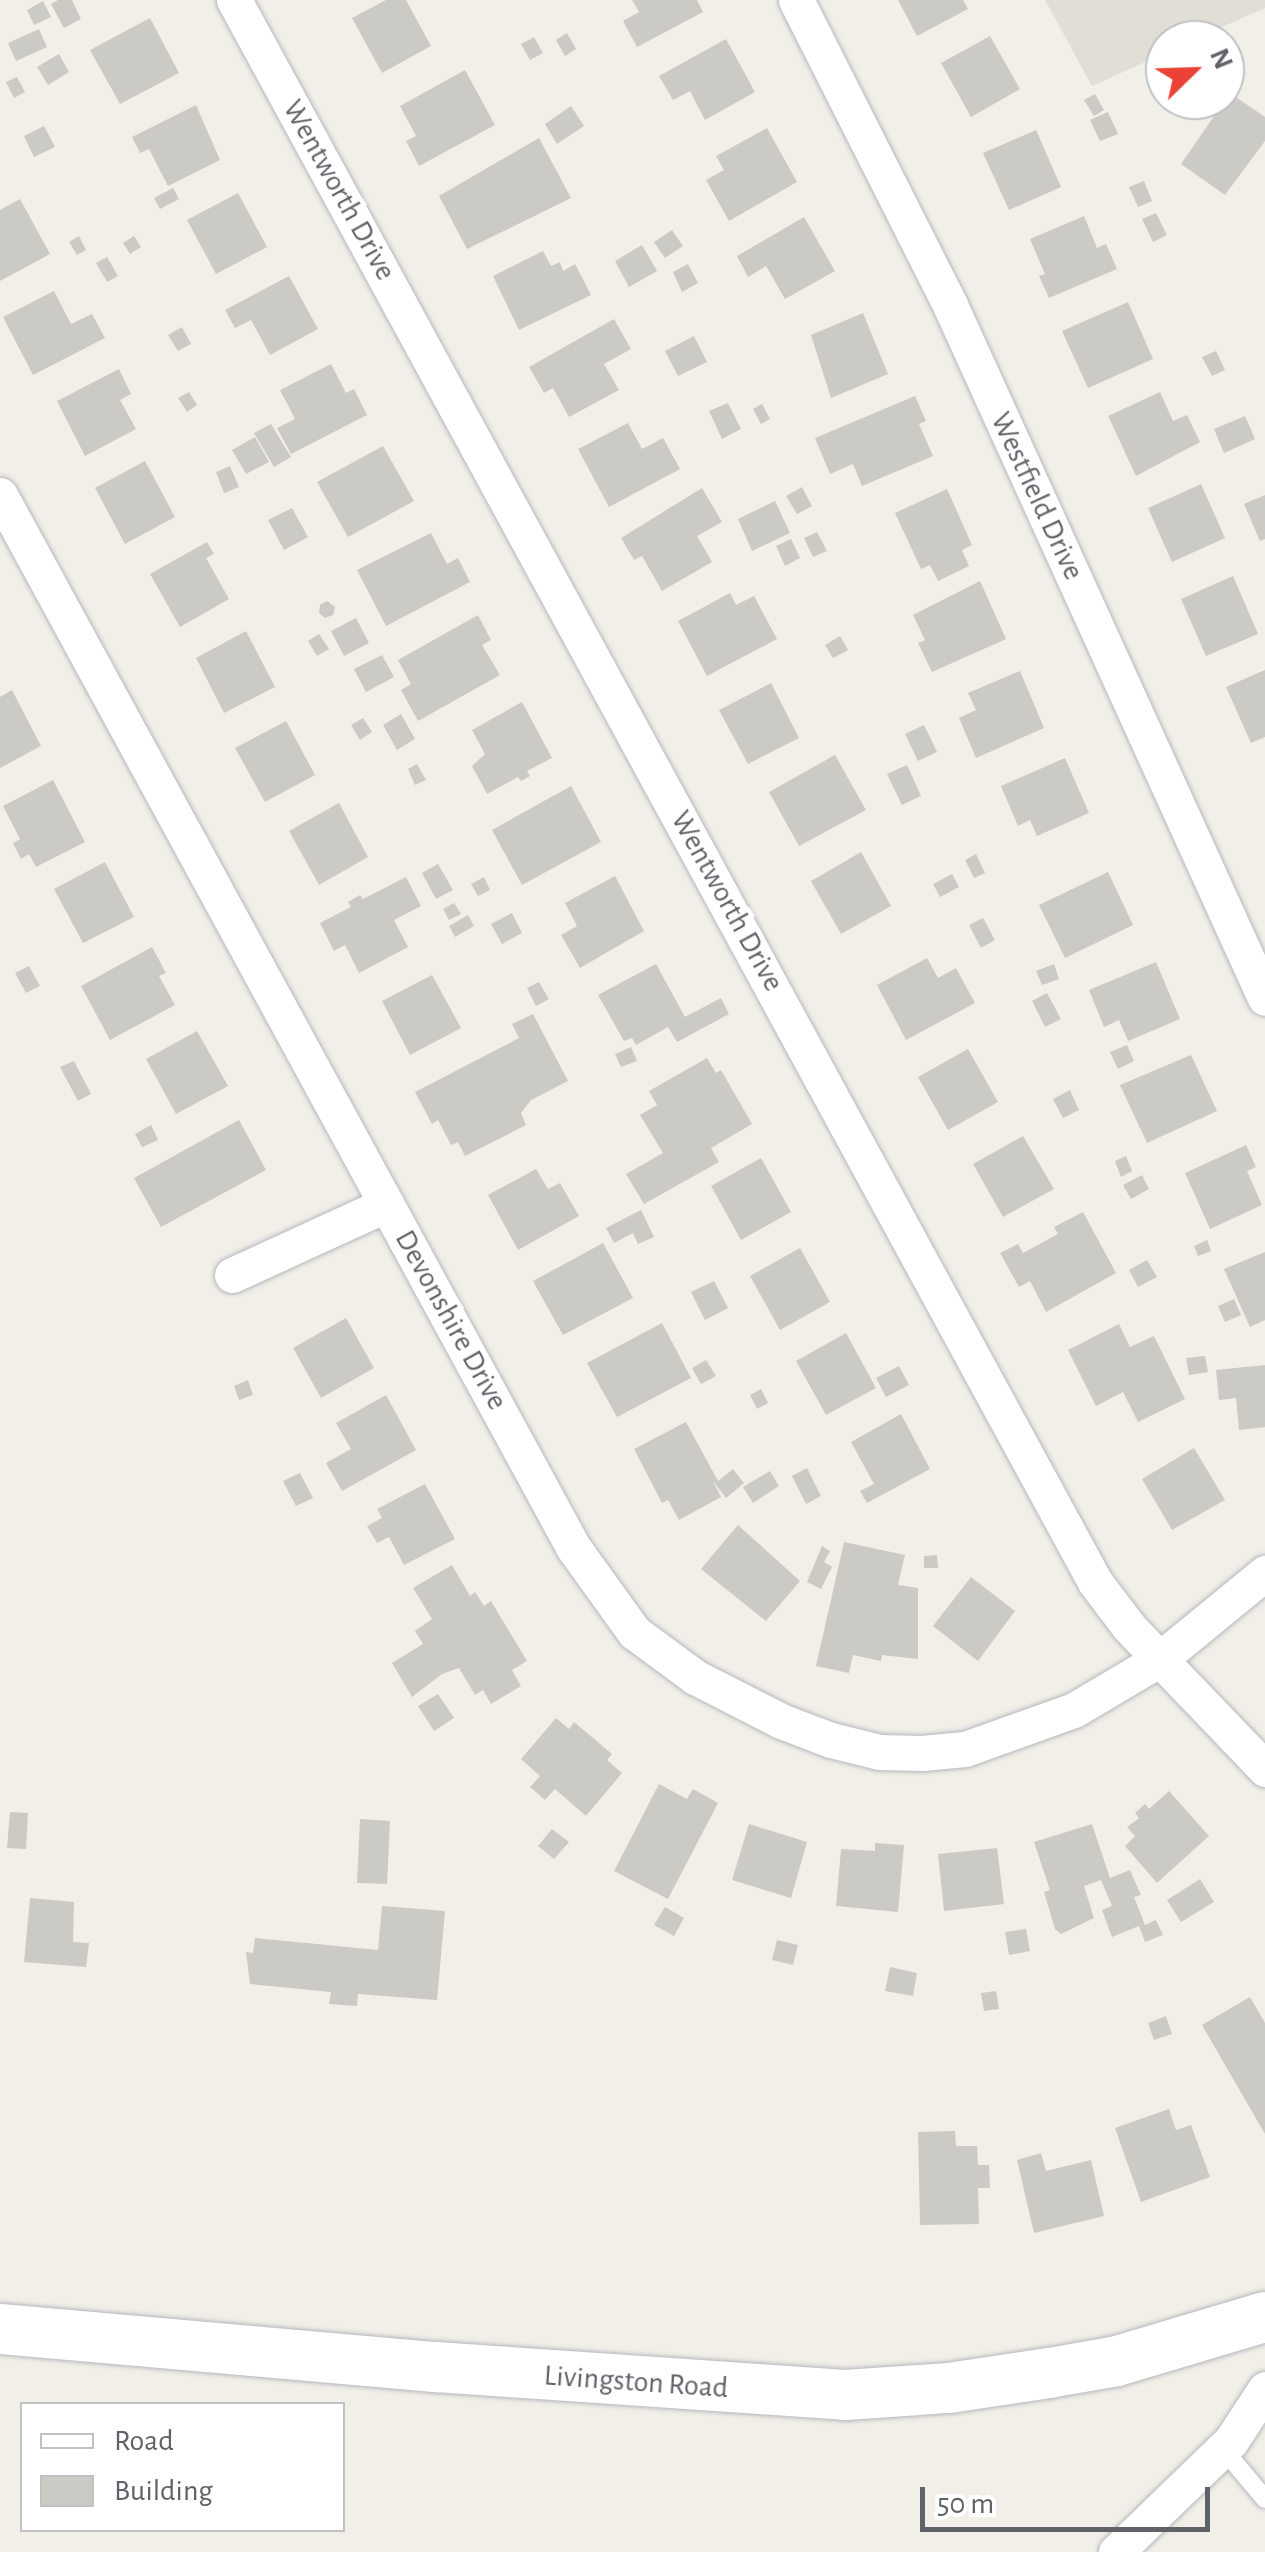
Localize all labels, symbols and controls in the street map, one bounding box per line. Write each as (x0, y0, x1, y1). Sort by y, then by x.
north arrow (1145, 20, 1245, 120)
text: N (1204, 45, 1237, 73)
street label: Wentworth Drive (275, 93, 403, 287)
street label: Westfield Drive (982, 406, 1092, 586)
street label: Wentworth Drive (663, 804, 791, 998)
street label: Devonshire Drive (387, 1224, 515, 1416)
street label: Livingston Road (543, 2358, 729, 2406)
legend (20, 2402, 345, 2532)
text: Road (114, 2426, 174, 2456)
scale bar (925, 2467, 1215, 2529)
text: Building (114, 2476, 213, 2506)
text: 50 m (937, 2489, 994, 2519)

